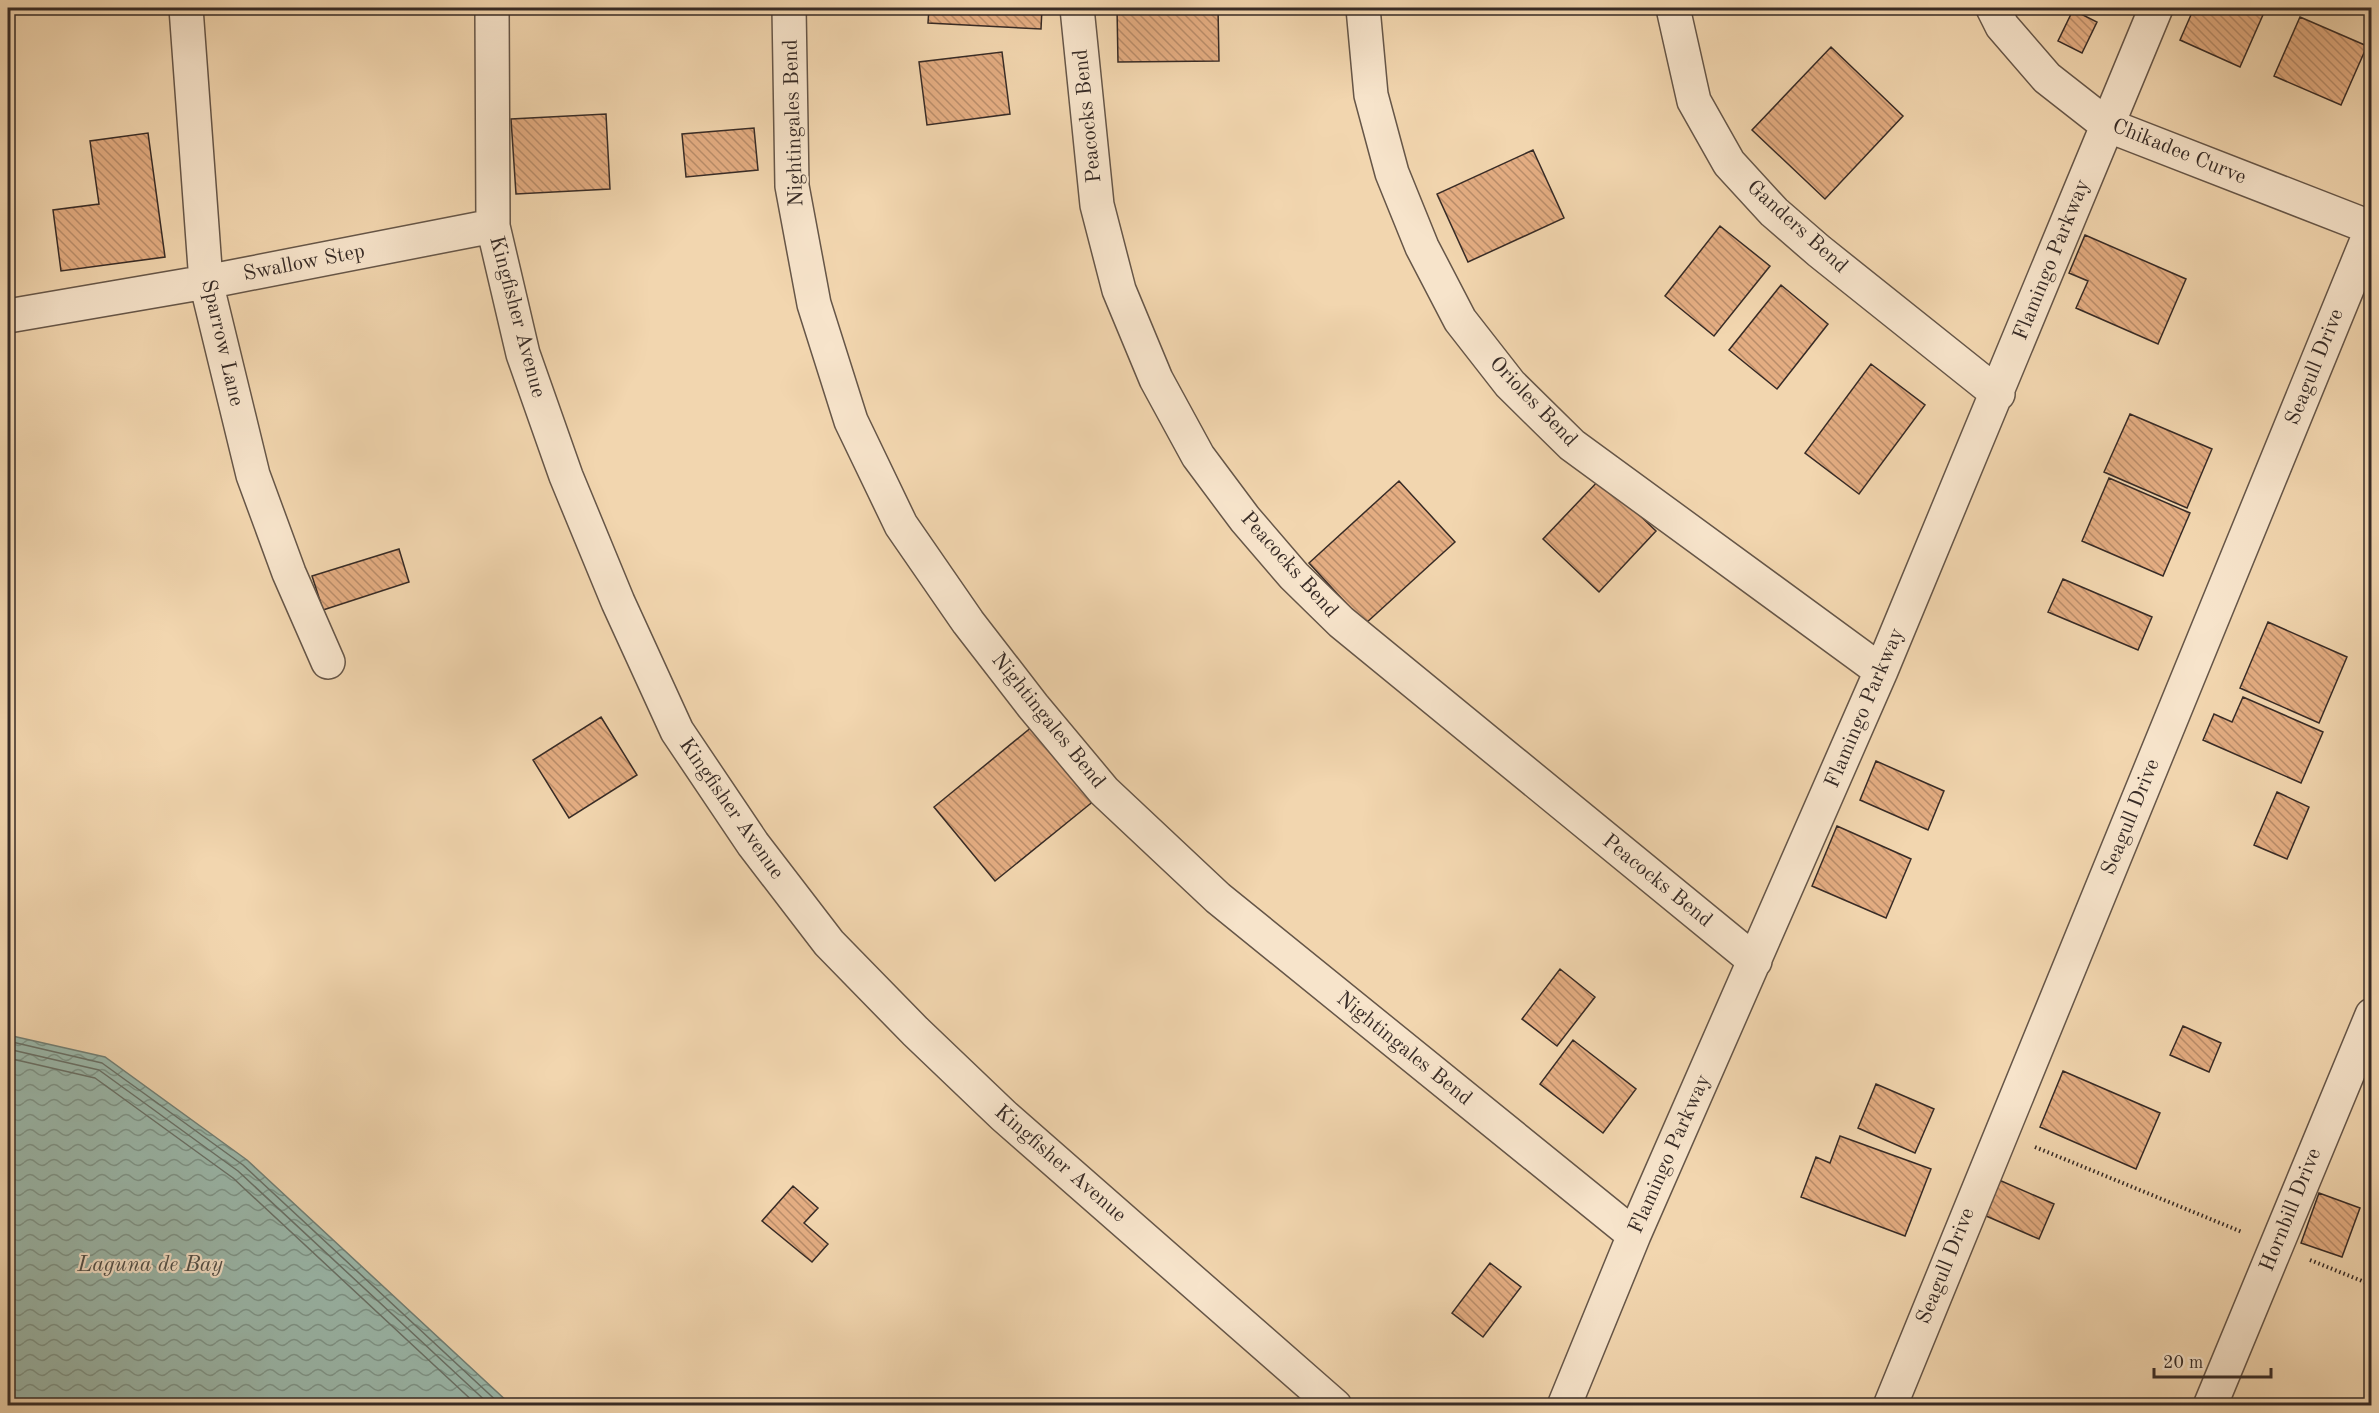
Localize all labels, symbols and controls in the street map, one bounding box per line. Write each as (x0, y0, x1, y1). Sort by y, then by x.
street label: Nightingales Bend (781, 39, 807, 207)
street label: Peacocks Bend (1071, 48, 1105, 184)
street label: Chikadee Curve (2109, 116, 2249, 188)
street label: Ganders Bend (1743, 177, 1851, 277)
street label: Flamingo Parkway (2010, 177, 2094, 343)
street label: Kingfisher Avenue (485, 234, 549, 400)
street label: Swallow Step (241, 241, 367, 285)
street label: Sparrow Lane (197, 278, 247, 408)
street label: Seagull Drive (2282, 306, 2348, 428)
street label: Orioles Bend (1485, 353, 1581, 451)
street label: Peacocks Bend (1236, 508, 1342, 622)
street label: Flamingo Parkway (1822, 625, 1908, 791)
street label: Nightingales Bend (987, 649, 1109, 793)
street label: Kingfisher Avenue (675, 735, 787, 883)
street label: Seagull Drive (2098, 756, 2164, 878)
street label: Peacocks Bend (1598, 831, 1716, 931)
street label: Nightingales Bend (1332, 988, 1476, 1110)
street label: Flamingo Parkway (1626, 1071, 1714, 1237)
street label: Kingfisher Avenue (990, 1101, 1130, 1227)
street label: Hornbill Drive (2257, 1145, 2325, 1275)
street label: Seagull Drive (1913, 1205, 1979, 1327)
water label: Laguna de Bay (76, 1254, 223, 1276)
scale bar (2154, 1341, 2271, 1379)
text: 20 m (2163, 1354, 2203, 1372)

